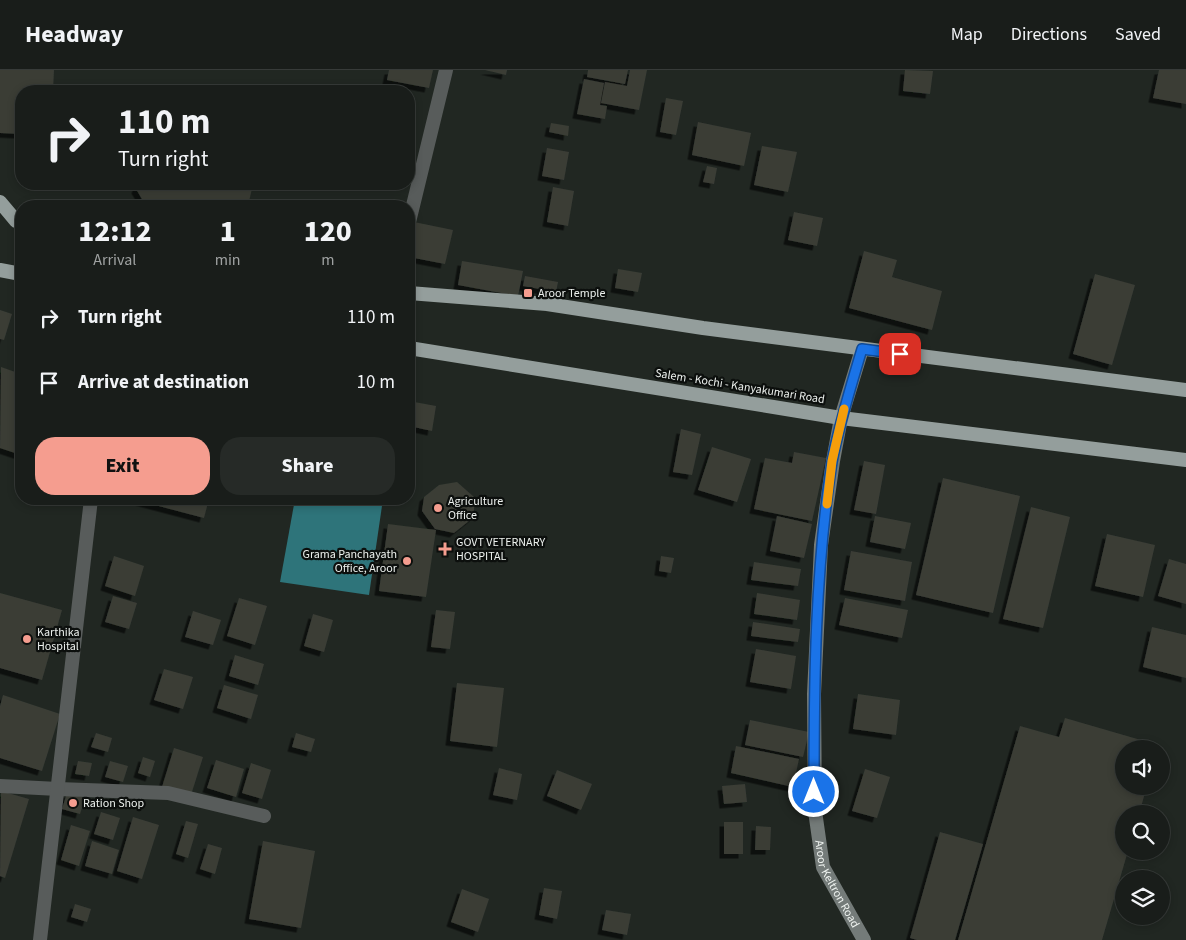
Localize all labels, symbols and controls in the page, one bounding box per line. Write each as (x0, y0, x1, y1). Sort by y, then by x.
text: Headway (25, 17, 123, 52)
text: Map (951, 22, 983, 47)
text: Directions (1011, 22, 1087, 47)
text: Saved (1115, 22, 1161, 47)
text: 110 m (118, 97, 210, 147)
icon: right (35, 105, 100, 170)
text: Turn right (118, 143, 208, 175)
text: 12:12 (78, 210, 152, 253)
text: 1 (220, 210, 236, 253)
text: 120 (304, 210, 352, 253)
text: Arrival (93, 249, 136, 271)
text: min (215, 249, 241, 271)
text: m (321, 249, 334, 271)
place label: Aroor Temple (538, 285, 605, 302)
marker: Aroor Temple (522, 287, 534, 299)
icon: right (35, 304, 63, 332)
text: Turn right (78, 304, 162, 331)
text: 110 m (347, 304, 395, 331)
pin (879, 333, 921, 375)
icon: arrive (886, 340, 914, 368)
street label: Salem - Kochi - Kanyakumari Road (654, 365, 826, 408)
icon: arrive (35, 369, 63, 397)
text: Arrive at destination (78, 369, 249, 396)
text: 10 m (357, 369, 395, 396)
button: Exit (35, 437, 210, 495)
button: Share (220, 437, 395, 495)
place label: Agriculture Office (448, 493, 503, 524)
marker: Agriculture Office (432, 502, 444, 514)
place label: GOVT VETERNARY HOSPITAL (456, 534, 545, 565)
marker: GOVT VETERNARY HOSPITAL (438, 542, 452, 556)
place label: Grama Panchayath Office, Aroor (302, 546, 398, 577)
marker: Grama Panchayath Office, Aroor (401, 555, 413, 567)
place label: Karthika Hospital (37, 624, 80, 655)
marker: Karthika Hospital (21, 633, 33, 645)
map controls (1115, 740, 1170, 925)
button: sound (1115, 740, 1170, 795)
position arrow (787, 765, 839, 817)
place label: Ration Shop (83, 795, 145, 812)
marker: Ration Shop (67, 797, 79, 809)
button: search (1115, 805, 1170, 860)
street label: Aroor Keltron Road (810, 839, 863, 931)
button: layers (1115, 870, 1170, 925)

